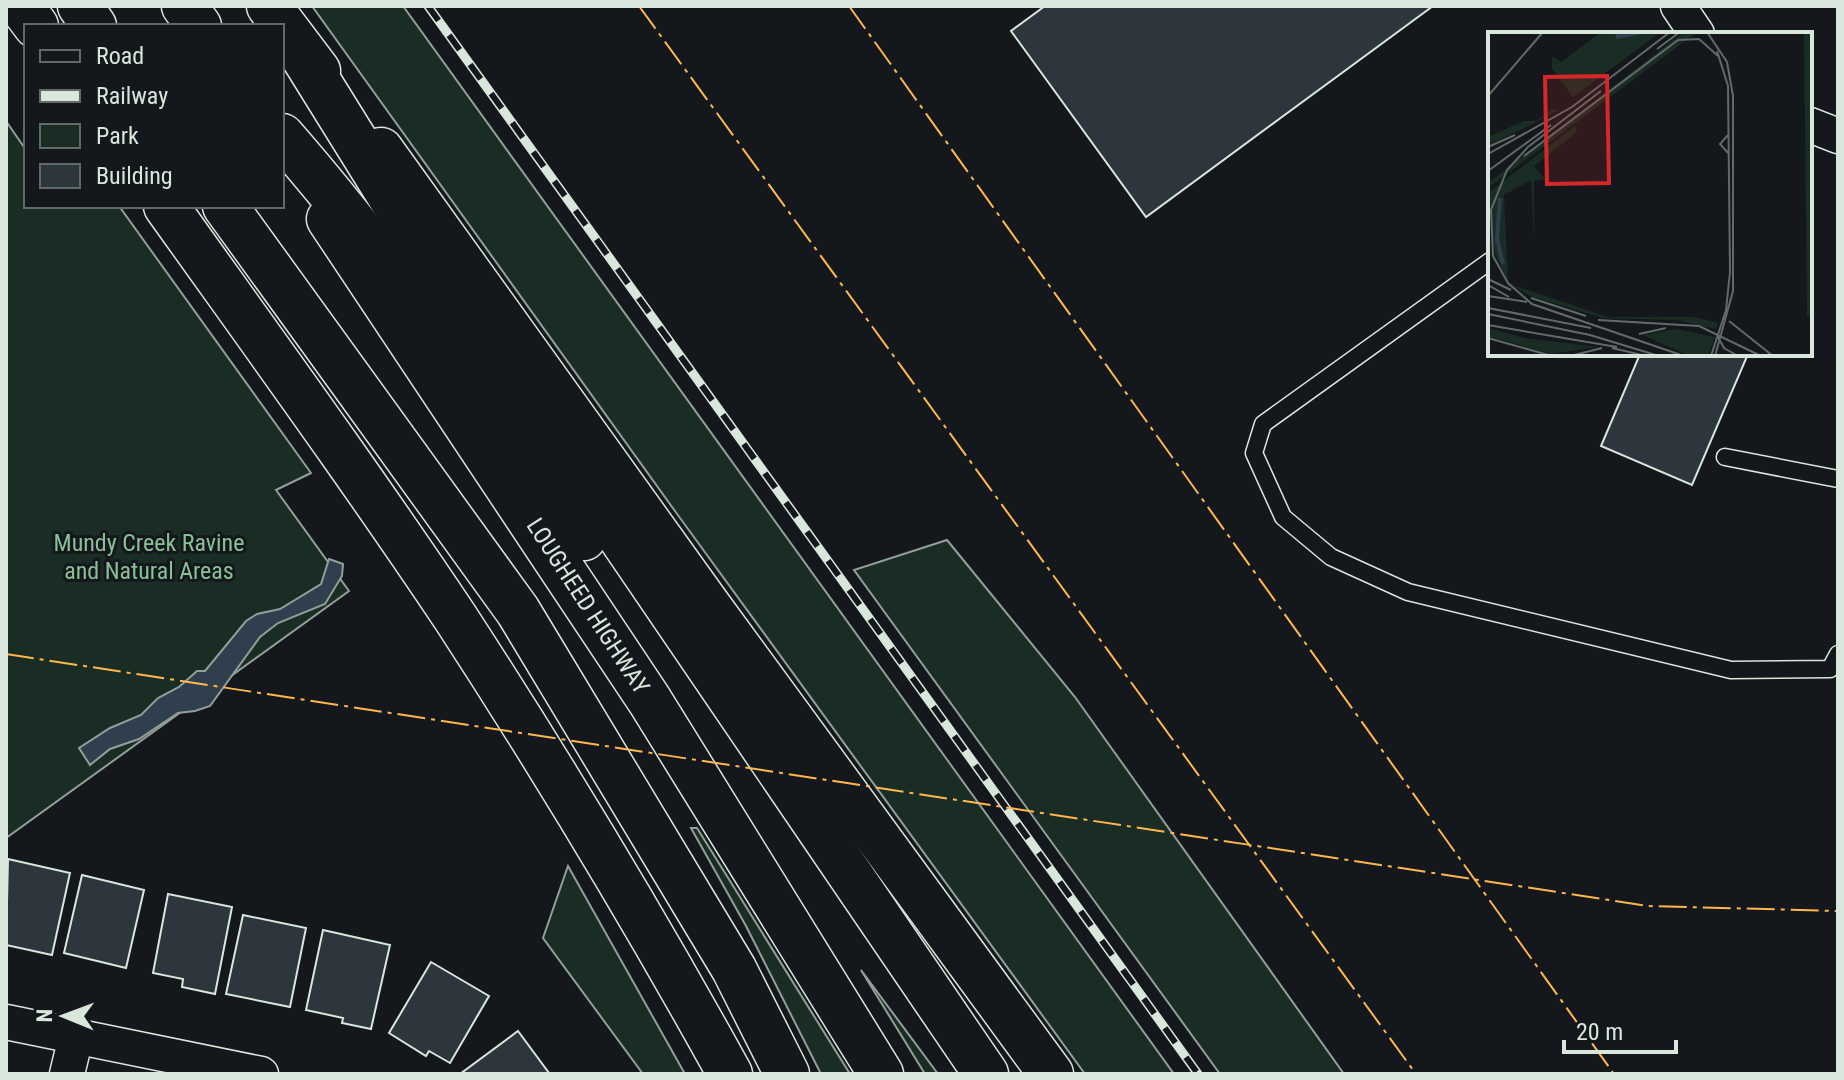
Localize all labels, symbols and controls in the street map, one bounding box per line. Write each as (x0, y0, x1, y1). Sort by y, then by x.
legend (24, 24, 284, 208)
inset map (1488, 32, 1812, 356)
text: Road (96, 42, 144, 70)
text: Railway (96, 82, 168, 110)
text: Park (96, 122, 139, 150)
text: Building (96, 162, 173, 190)
street label: LOUGHEED HIGHWAY (521, 513, 655, 699)
park label: Mundy Creek Ravine and Natural Areas (54, 529, 245, 585)
north arrow (24, 976, 104, 1056)
scale bar (1564, 1004, 1676, 1054)
text: N (32, 1009, 57, 1023)
text: 20 m (1576, 1018, 1623, 1046)

